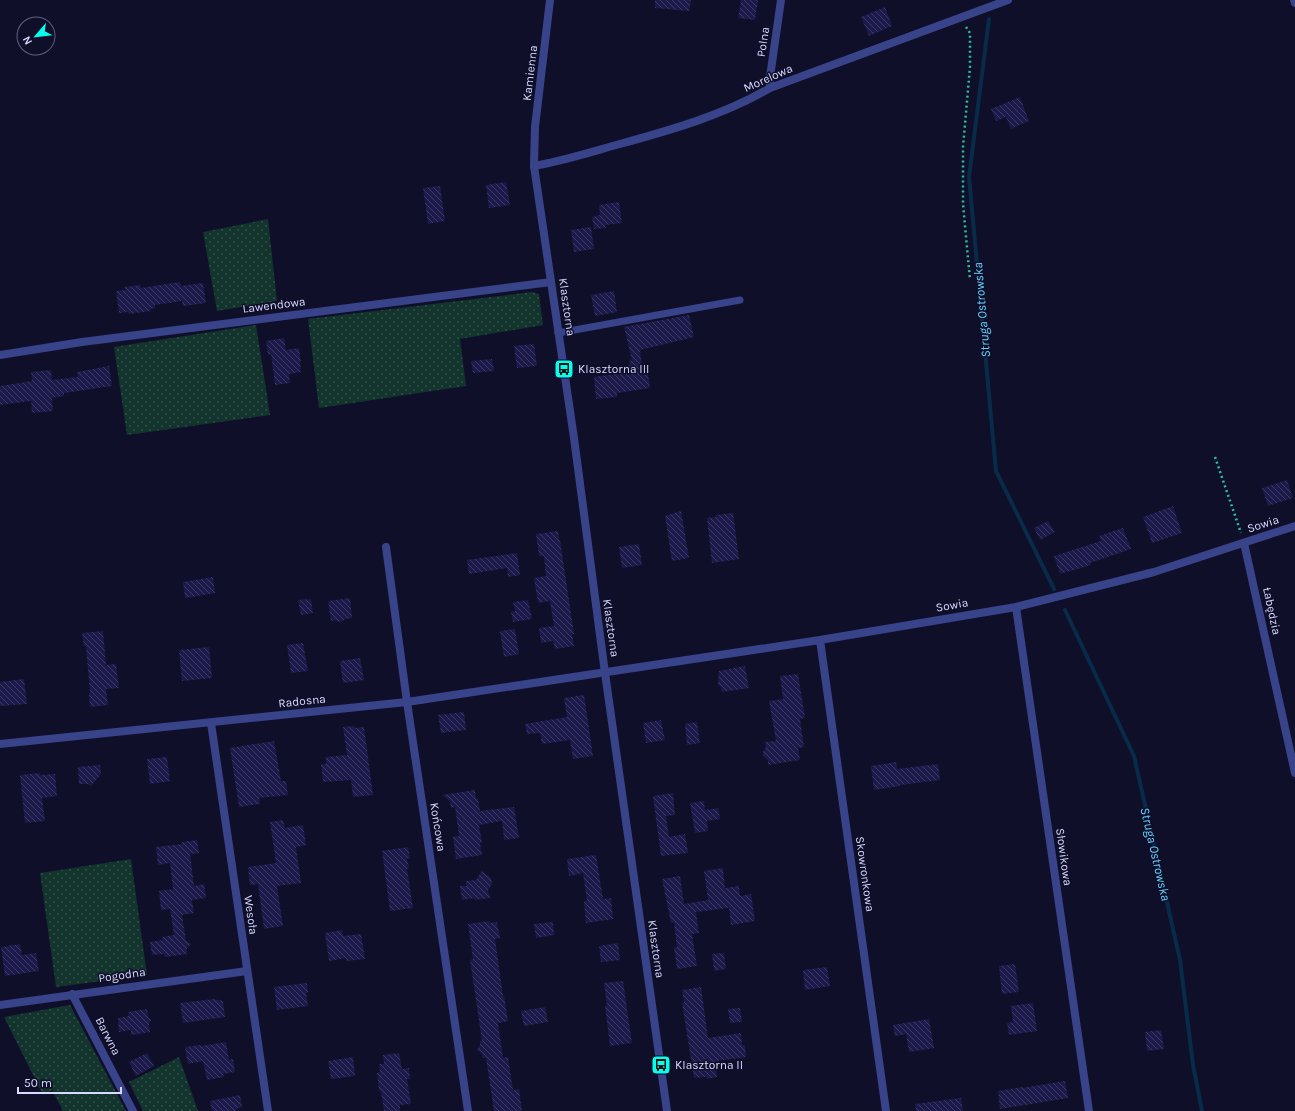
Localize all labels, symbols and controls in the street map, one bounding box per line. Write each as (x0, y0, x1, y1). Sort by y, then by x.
north arrow (16, 16, 56, 56)
street label: Polna (754, 26, 772, 58)
text: N (20, 34, 35, 47)
street label: Kamienna (520, 44, 540, 102)
street label: Morelowa (741, 61, 795, 95)
water label: Struga Ostrowska (970, 261, 993, 358)
street label: Klasztorna (556, 277, 578, 337)
street label: Lawendowa (242, 294, 306, 316)
bus stop icon: Klasztorna III (553, 358, 575, 380)
place label: Klasztorna III (578, 362, 649, 376)
street label: Sowia (1245, 512, 1281, 536)
street label: Łabędzia (1260, 586, 1284, 636)
street label: Sowia (935, 595, 969, 615)
street label: Klasztorna (600, 598, 622, 658)
street label: Radosna (278, 692, 326, 710)
street label: Końcowa (427, 802, 449, 852)
water label: Struga Ostrowska (1137, 806, 1174, 903)
street label: Słowikowa (1053, 827, 1075, 887)
street label: Skowronkowa (853, 835, 877, 913)
street label: Wesoła (241, 895, 261, 935)
street label: Klasztorna (645, 919, 667, 979)
street label: Pogodna (98, 965, 146, 985)
street label: Barwna (92, 1015, 124, 1057)
bus stop icon: Klasztorna II (650, 1054, 672, 1076)
place label: Klasztorna II (675, 1058, 743, 1072)
scale bar (18, 1069, 121, 1095)
text: 50 m (24, 1076, 52, 1090)

